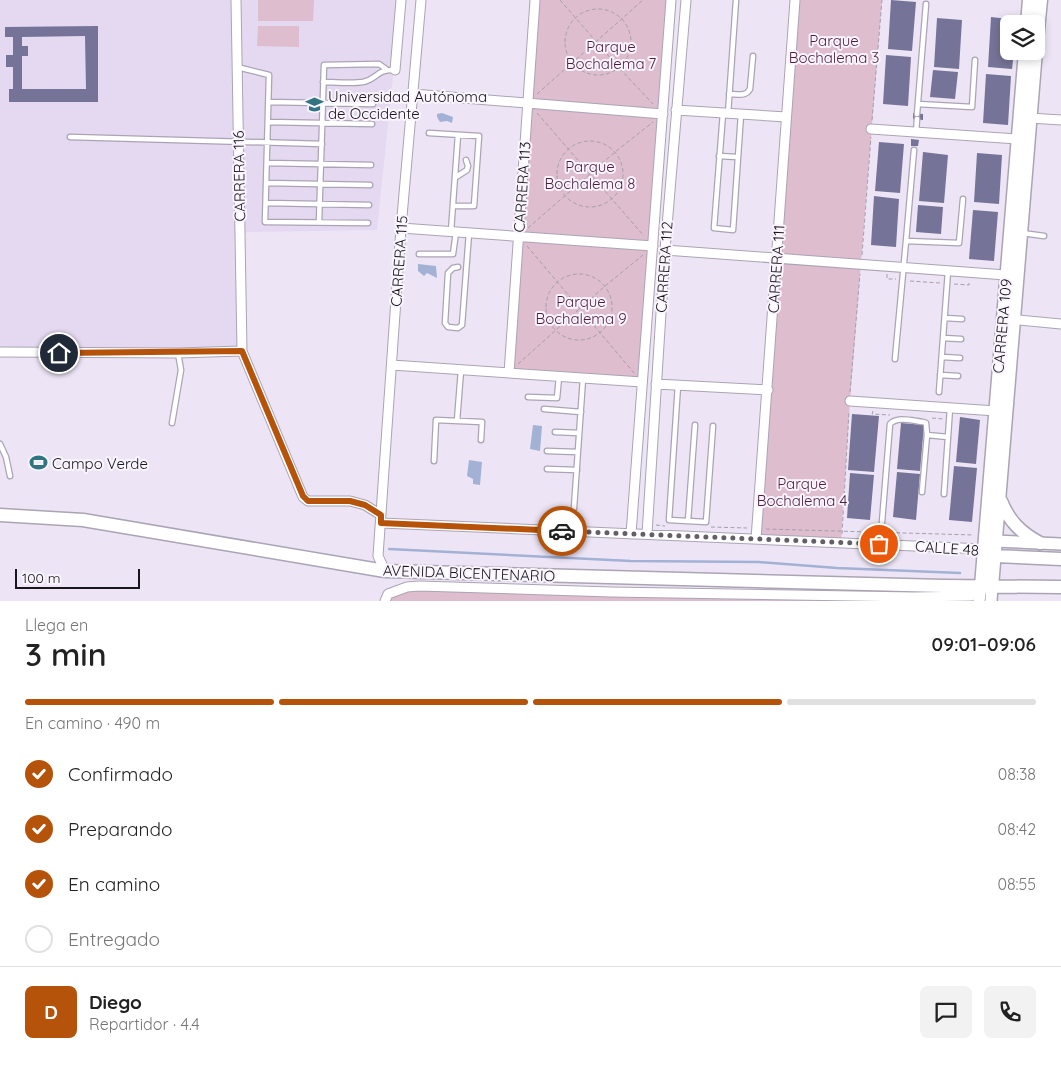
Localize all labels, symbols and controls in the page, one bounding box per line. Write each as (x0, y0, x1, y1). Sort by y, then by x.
map controls (1000, 15, 1045, 60)
button: layers (1000, 15, 1045, 60)
park label: Parque Bochalema 3 (789, 31, 879, 67)
park label: Parque Bochalema 7 (566, 37, 657, 73)
place label: Universidad Autónoma de Occidente (328, 87, 487, 123)
school or university icon: Universidad Autónoma de Occidente (304, 95, 324, 115)
street label: CARRERA 116 (229, 130, 249, 222)
street label: CARRERA 113 (509, 141, 535, 233)
park label: Parque Bochalema 8 (545, 157, 635, 193)
street label: CARRERA 115 (386, 215, 412, 307)
street label: CARRERA 112 (651, 221, 677, 313)
street label: CARRERA 111 (763, 224, 789, 314)
street label: CARRERA 109 (988, 278, 1016, 374)
park label: Parque Bochalema 9 (535, 292, 627, 328)
pin (38, 332, 80, 374)
icon: home (45, 339, 73, 367)
sports icon: Campo Verde (28, 453, 48, 473)
place label: Campo Verde (52, 454, 148, 473)
park label: Parque Bochalema 4 (757, 474, 847, 510)
courier (537, 506, 587, 556)
icon: car (548, 517, 576, 545)
pin (858, 523, 900, 565)
icon: bag (865, 530, 893, 558)
street label: CALLE 48 (914, 536, 980, 560)
street label: AVENIDA BICENTENARIO (383, 561, 555, 585)
scale bar (15, 566, 140, 589)
text: 100 m (22, 569, 60, 587)
text: Llega en (25, 615, 88, 635)
text: 09:01–09:06 (932, 632, 1036, 656)
text: 3 min (25, 634, 107, 674)
text: En camino · 490 m (25, 713, 160, 733)
icon: check (25, 760, 53, 788)
text: Confirmado (68, 762, 173, 786)
text: 08:38 (998, 764, 1036, 784)
icon: check (25, 815, 53, 843)
text: Preparando (68, 817, 173, 841)
text: 08:42 (998, 819, 1036, 839)
icon: check (25, 870, 53, 898)
text: En camino (68, 872, 160, 896)
text: 08:55 (997, 874, 1036, 894)
text: Entregado (68, 927, 160, 951)
button: chat (920, 986, 972, 1038)
button: phone (984, 986, 1036, 1038)
text: Diego (89, 990, 142, 1014)
text: D (44, 1000, 58, 1024)
text: Repartidor · 4.4 (89, 1014, 200, 1034)

